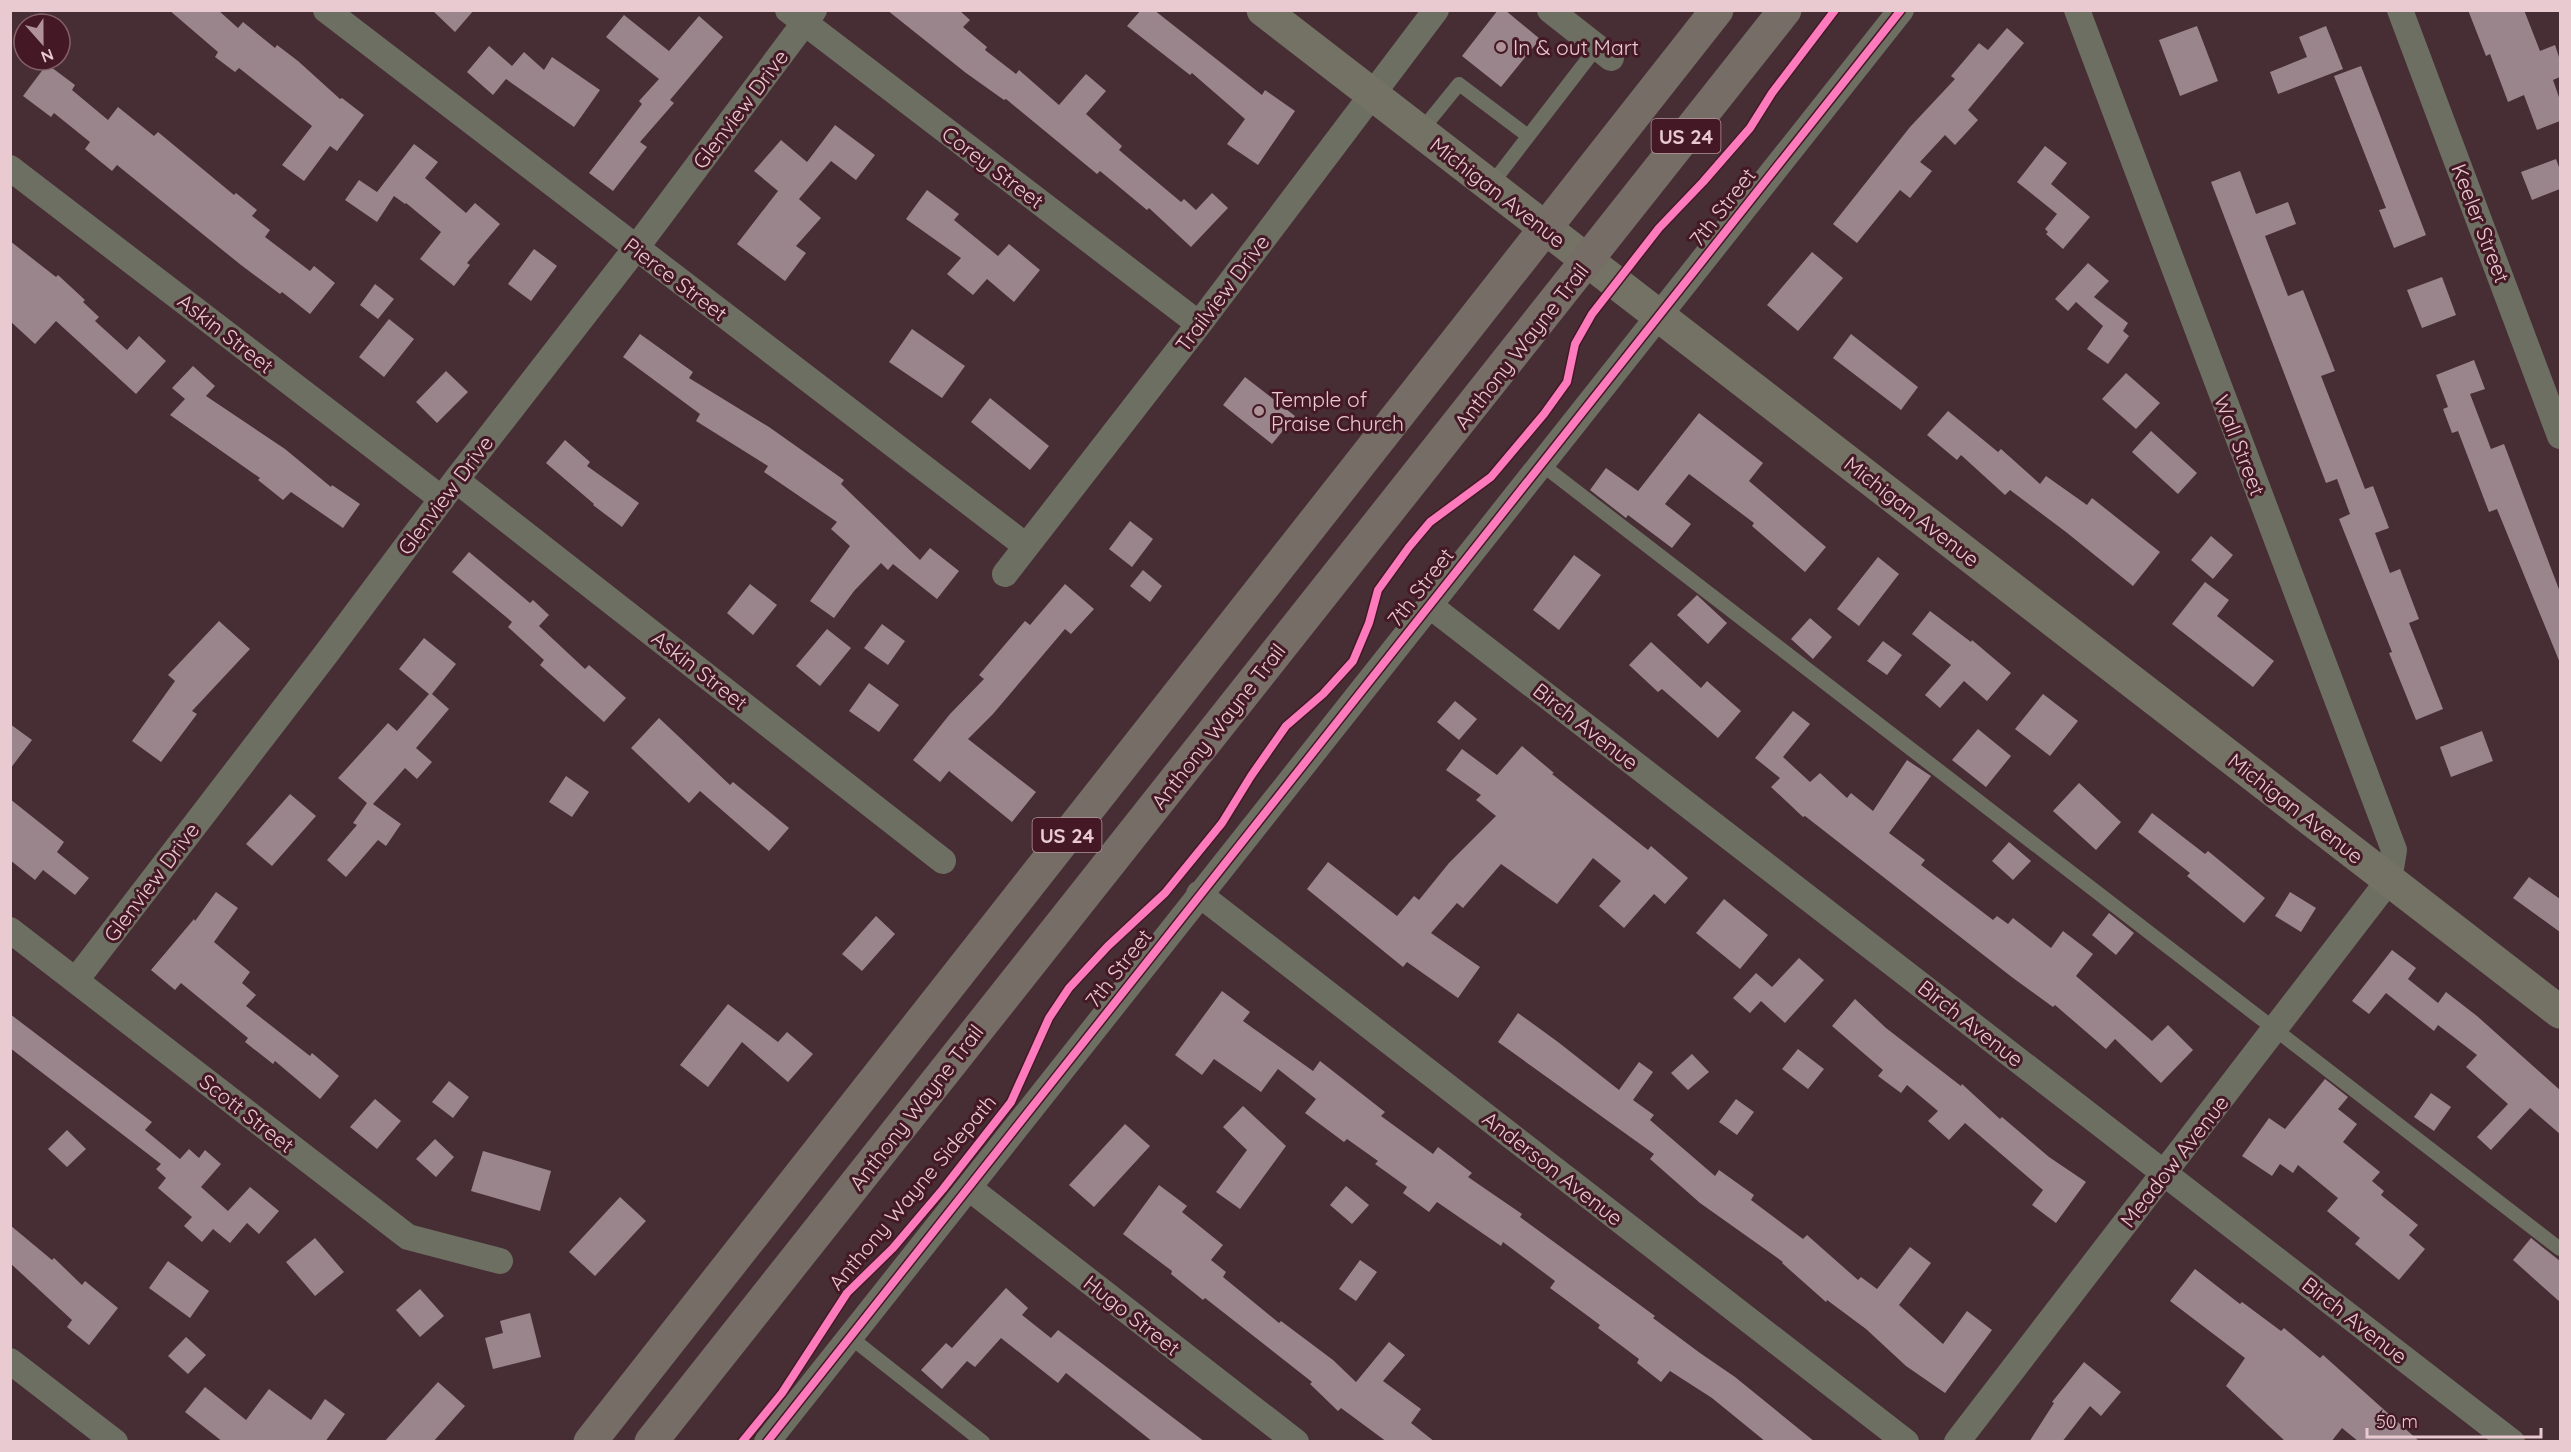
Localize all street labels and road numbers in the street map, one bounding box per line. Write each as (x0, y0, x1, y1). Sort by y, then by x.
street label: Glenview Drive (687, 44, 793, 174)
road number: US 24 (1652, 119, 1720, 153)
street label: Corey Street (937, 120, 1049, 214)
street label: Michigan Avenue (1425, 131, 1571, 253)
street label: Keeler Street (2446, 160, 2516, 286)
street label: 7th Street (1683, 162, 1761, 252)
street label: Trailview Drive (1169, 229, 1275, 357)
street label: Pierce Street (619, 232, 733, 326)
street label: Anthony Wayne Trail (1448, 258, 1594, 434)
street label: Askin Street (173, 288, 279, 378)
street label: Wall Street (2209, 391, 2271, 499)
street label: Glenview Drive (392, 430, 498, 560)
street label: Michigan Avenue (1839, 450, 1985, 572)
street label: 7th Street (1381, 542, 1459, 632)
street label: Askin Street (647, 625, 753, 715)
street label: Anthony Wayne Trail (1145, 638, 1291, 814)
street label: Birch Avenue (1528, 677, 1644, 775)
street label: Michigan Avenue (2223, 747, 2369, 869)
street label: Glenview Drive (98, 817, 204, 947)
road number: US 24 (1032, 818, 1102, 852)
street label: 7th Street (1079, 923, 1157, 1013)
street label: Birch Avenue (1913, 974, 2029, 1072)
street label: Anthony Wayne Trail (843, 1019, 989, 1195)
street label: Scott Street (195, 1068, 299, 1158)
street label: Anthony Wayne Sidepath (823, 1089, 1001, 1295)
street label: Meadow Avenue (2114, 1090, 2234, 1232)
street label: Anderson Avenue (1478, 1105, 1628, 1231)
street label: Hugo Street (1079, 1269, 1185, 1361)
street label: Birch Avenue (2297, 1271, 2413, 1369)

